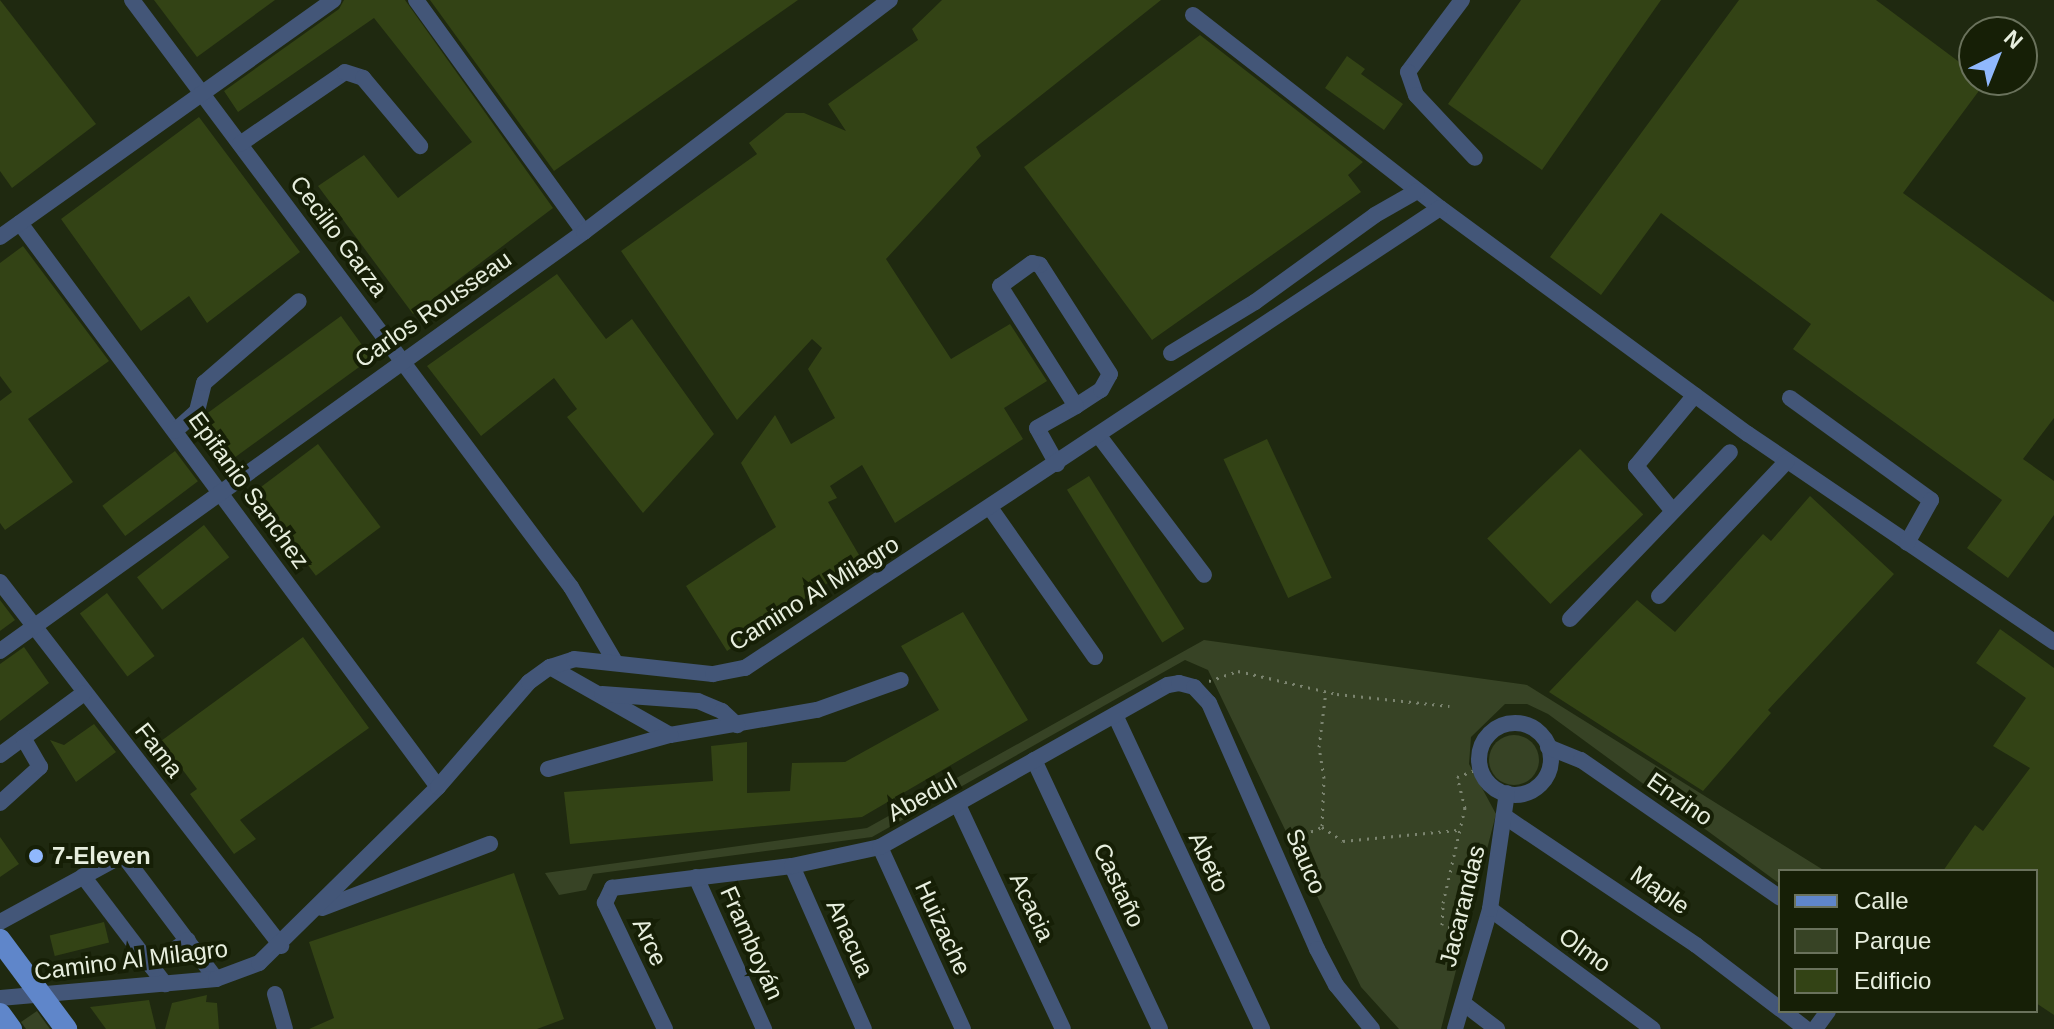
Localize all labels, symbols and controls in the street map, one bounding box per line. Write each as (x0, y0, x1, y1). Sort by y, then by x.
north arrow (1958, 16, 2038, 96)
text: N (1999, 25, 2028, 54)
street label: Cecilio Garza (284, 170, 394, 302)
street label: Carlos Rousseau (349, 244, 517, 374)
street label: Epifanio Sanchez (182, 406, 316, 574)
street label: Camino Al Milagro (723, 529, 905, 657)
street label: Fama (129, 717, 189, 783)
street label: Abedul (882, 766, 962, 828)
street label: Enzino (1642, 766, 1718, 832)
street label: Sauco (1279, 824, 1333, 898)
street label: Abeto (1183, 827, 1235, 897)
street label: Castaño (1087, 838, 1151, 932)
place label: 7-Eleven (52, 842, 151, 870)
street label: Jacarandas (1433, 842, 1491, 970)
marker: 7-Eleven (27, 847, 45, 865)
street label: Maple (1625, 859, 1695, 921)
street label: Acacia (1004, 868, 1060, 946)
legend (1778, 869, 2038, 1013)
street label: Huizache (909, 877, 977, 979)
street label: Framboyán (714, 882, 790, 1004)
text: Calle (1854, 887, 1909, 914)
street label: Anacua (820, 895, 880, 981)
street label: Arce (627, 914, 673, 970)
street label: Olmo (1553, 921, 1617, 979)
text: Parque (1854, 927, 1931, 954)
street label: Camino Al Milagro (32, 934, 230, 986)
text: Edificio (1854, 967, 1931, 994)

